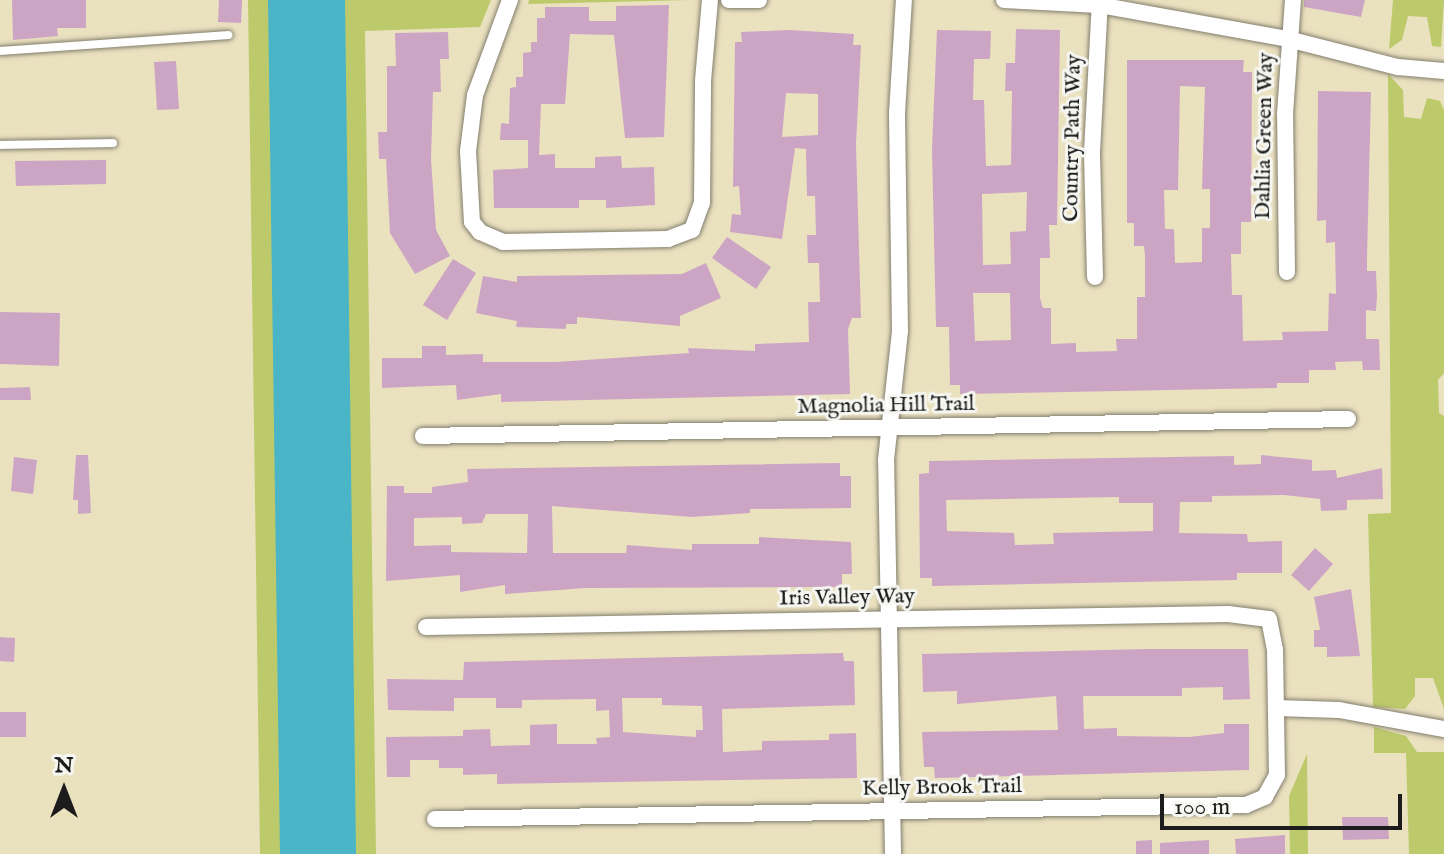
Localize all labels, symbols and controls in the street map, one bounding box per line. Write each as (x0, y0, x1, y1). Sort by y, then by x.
street label: Dahlia Green Way (1250, 52, 1280, 220)
street label: Country Path Way (1058, 54, 1088, 222)
street label: Magnolia Hill Trail (797, 391, 975, 421)
street label: Iris Valley Way (779, 584, 915, 612)
north arrow (24, 750, 104, 830)
text: N (54, 752, 74, 780)
street label: Kelly Brook Trail (862, 773, 1022, 803)
scale bar (1164, 778, 1406, 828)
text: 100 m (1174, 792, 1230, 823)

